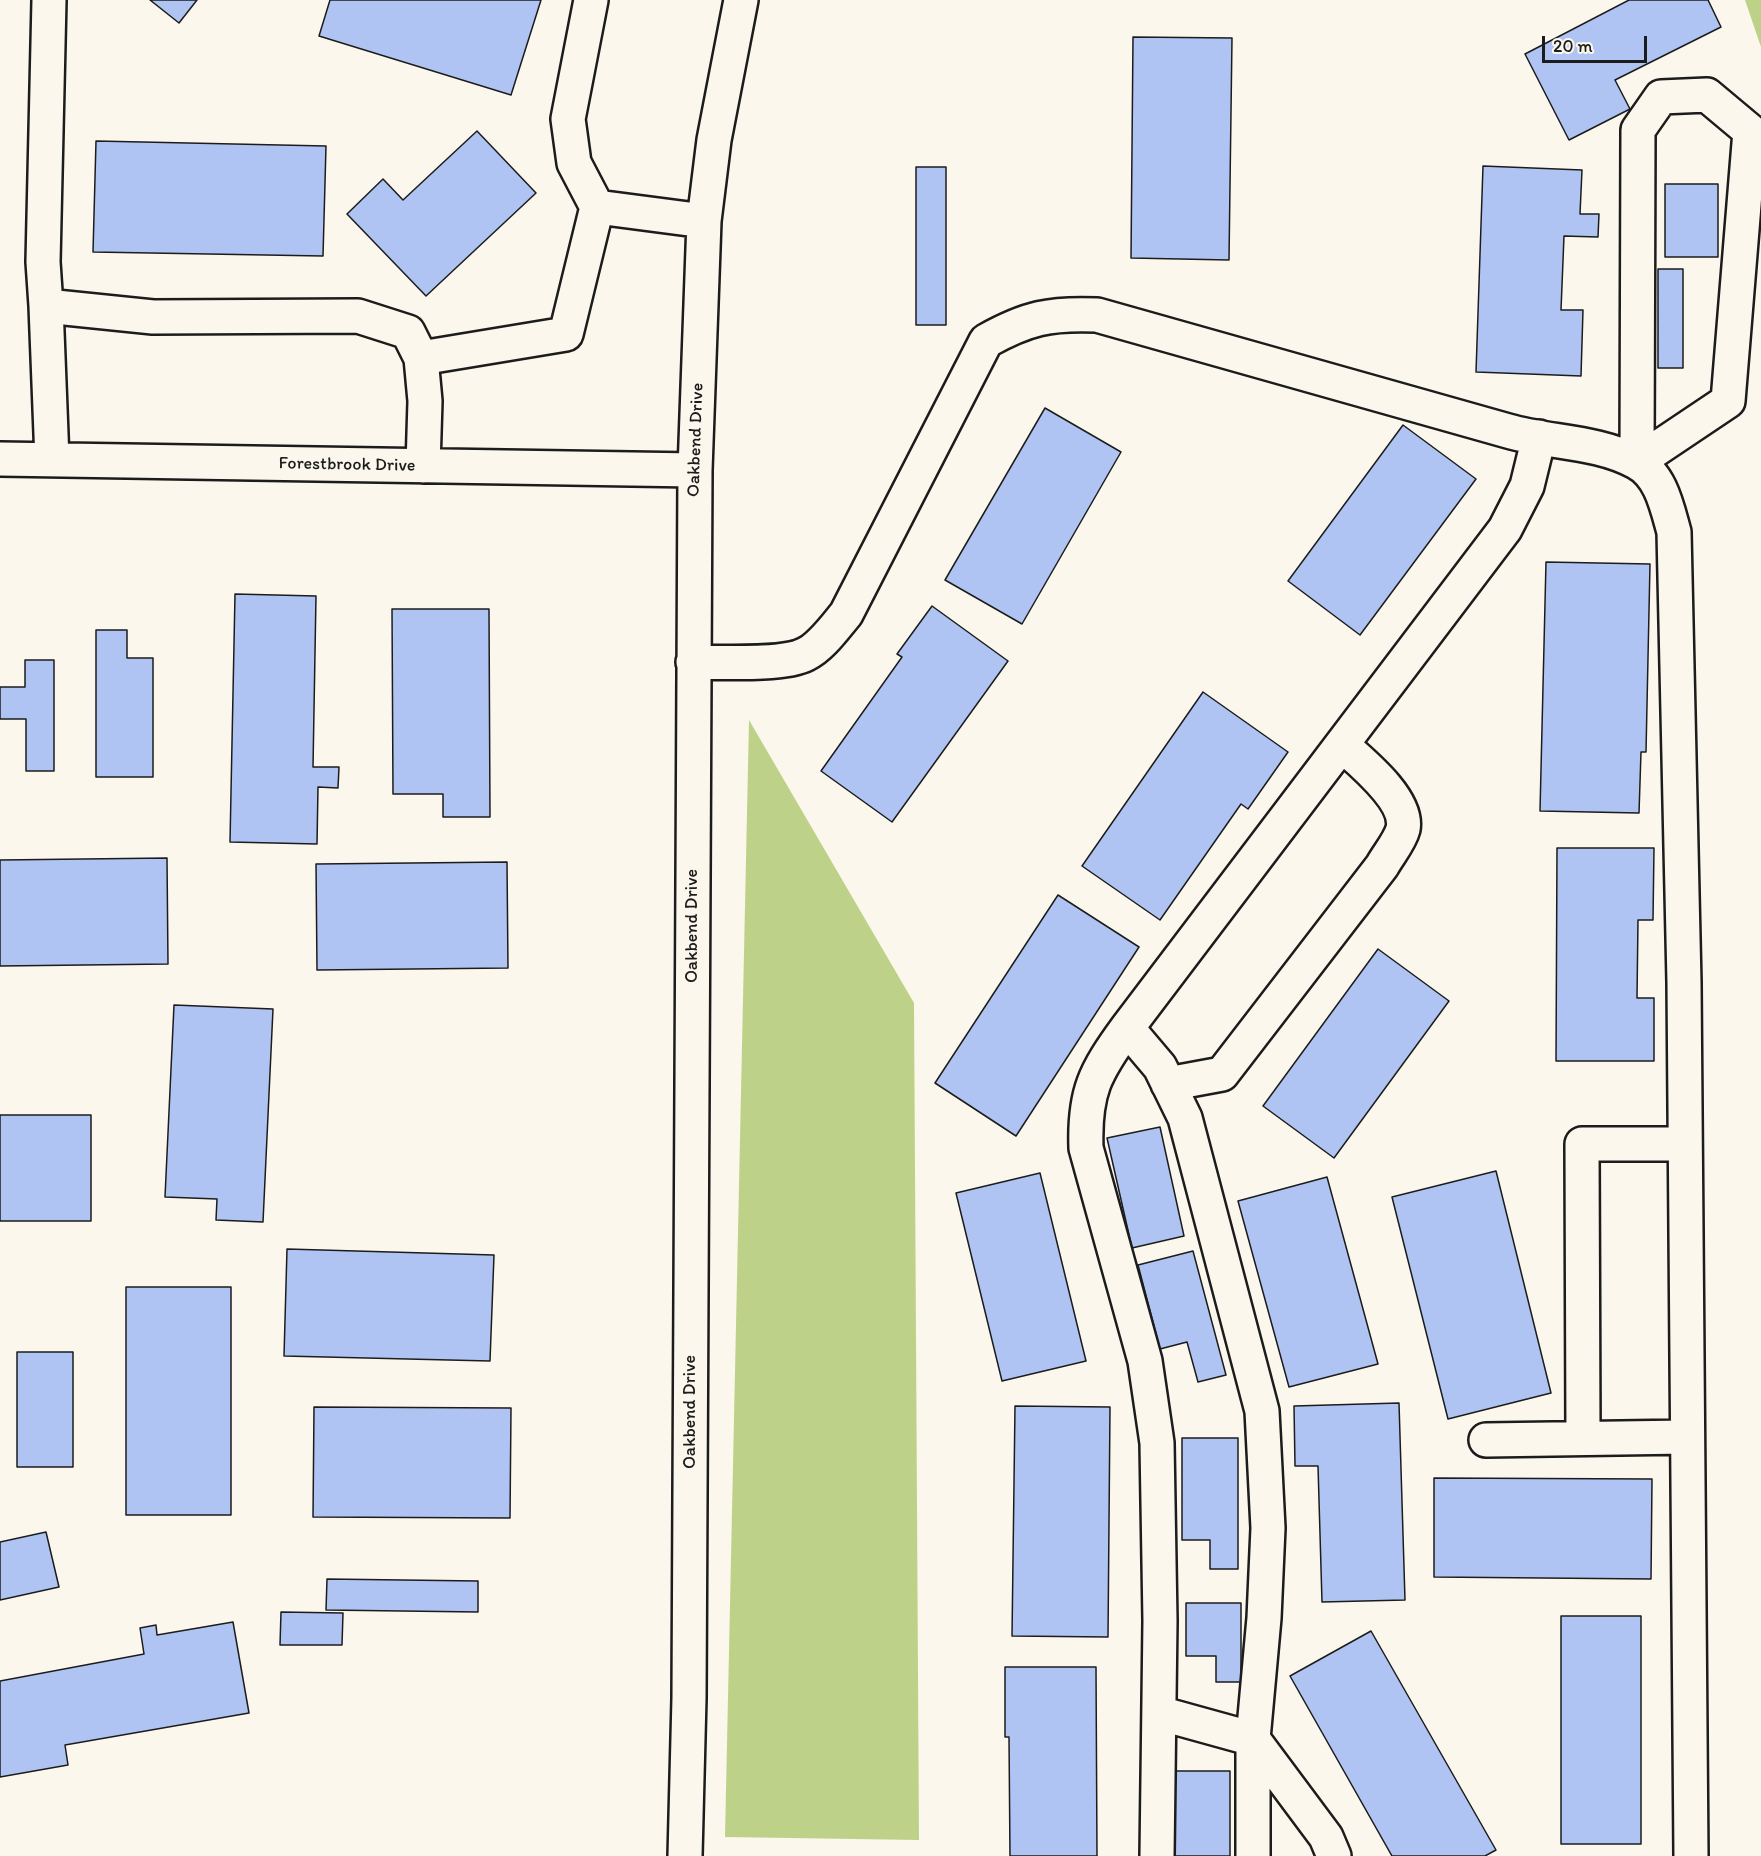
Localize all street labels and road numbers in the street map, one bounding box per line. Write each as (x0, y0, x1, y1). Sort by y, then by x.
street label: Oakbend Drive (683, 383, 709, 497)
street label: Forestbrook Drive (278, 453, 416, 477)
street label: Oakbend Drive (681, 869, 703, 983)
street label: Oakbend Drive (679, 1355, 701, 1469)

